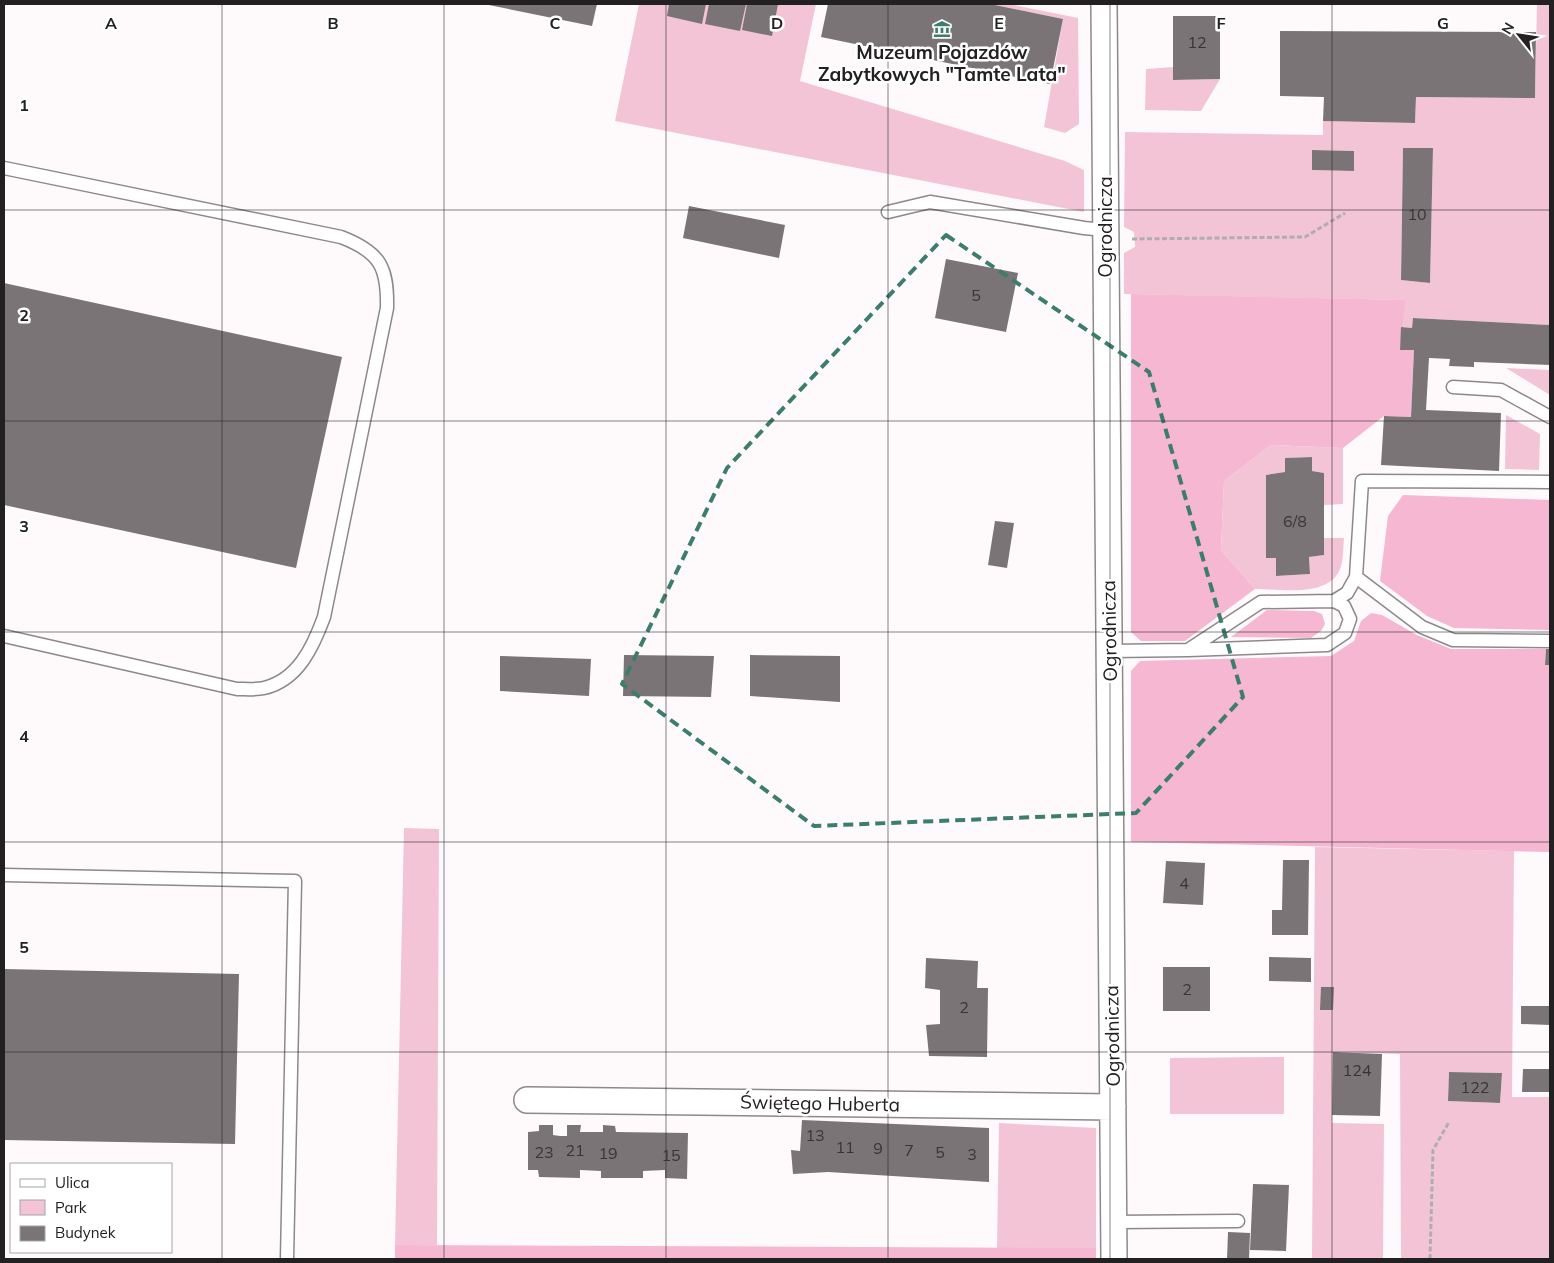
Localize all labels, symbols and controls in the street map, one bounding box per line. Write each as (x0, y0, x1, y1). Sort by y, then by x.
north arrow (1494, 10, 1544, 60)
text: A (105, 13, 117, 33)
text: B (327, 13, 339, 33)
text: C (550, 13, 561, 33)
text: D (771, 13, 783, 33)
text: E (994, 13, 1004, 33)
text: F (1216, 13, 1226, 33)
text: G (1437, 13, 1449, 33)
museum icon: Muzeum Pojazdów Zabytkowych "Tamte Lata" (932, 19, 952, 39)
text: N (1497, 19, 1518, 38)
house number: 12 (1187, 32, 1207, 52)
place label: Muzeum Pojazdów Zabytkowych "Tamte Lata" (818, 40, 1066, 86)
text: 1 (19, 95, 29, 115)
street label: Ogrodnicza (1093, 176, 1117, 278)
house number: 10 (1407, 204, 1427, 224)
house number: 5 (971, 285, 981, 305)
text: 2 (19, 305, 29, 325)
house number: 6/8 (1283, 511, 1307, 531)
text: 3 (19, 516, 29, 536)
street label: Ogrodnicza (1096, 580, 1122, 682)
text: 4 (19, 726, 29, 746)
house number: 4 (1179, 873, 1189, 893)
text: 5 (19, 937, 29, 957)
house number: 2 (1182, 979, 1192, 999)
street label: Ogrodnicza (1099, 985, 1125, 1087)
house number: 2 (959, 997, 969, 1017)
house number: 124 (1343, 1060, 1372, 1080)
house number: 122 (1461, 1077, 1489, 1097)
street label: Świętego Huberta (740, 1090, 900, 1116)
house number: 13 (805, 1125, 825, 1145)
house number: 11 (835, 1137, 855, 1157)
house number: 9 (873, 1138, 883, 1158)
house number: 21 (565, 1140, 585, 1160)
house number: 7 (904, 1140, 914, 1160)
house number: 23 (534, 1142, 554, 1162)
house number: 5 (935, 1142, 945, 1162)
house number: 19 (598, 1143, 618, 1163)
house number: 3 (967, 1144, 977, 1164)
house number: 15 (661, 1145, 681, 1165)
legend (10, 1163, 172, 1253)
text: Ulica (55, 1173, 89, 1192)
text: Park (55, 1198, 87, 1217)
text: Budynek (55, 1223, 116, 1242)

